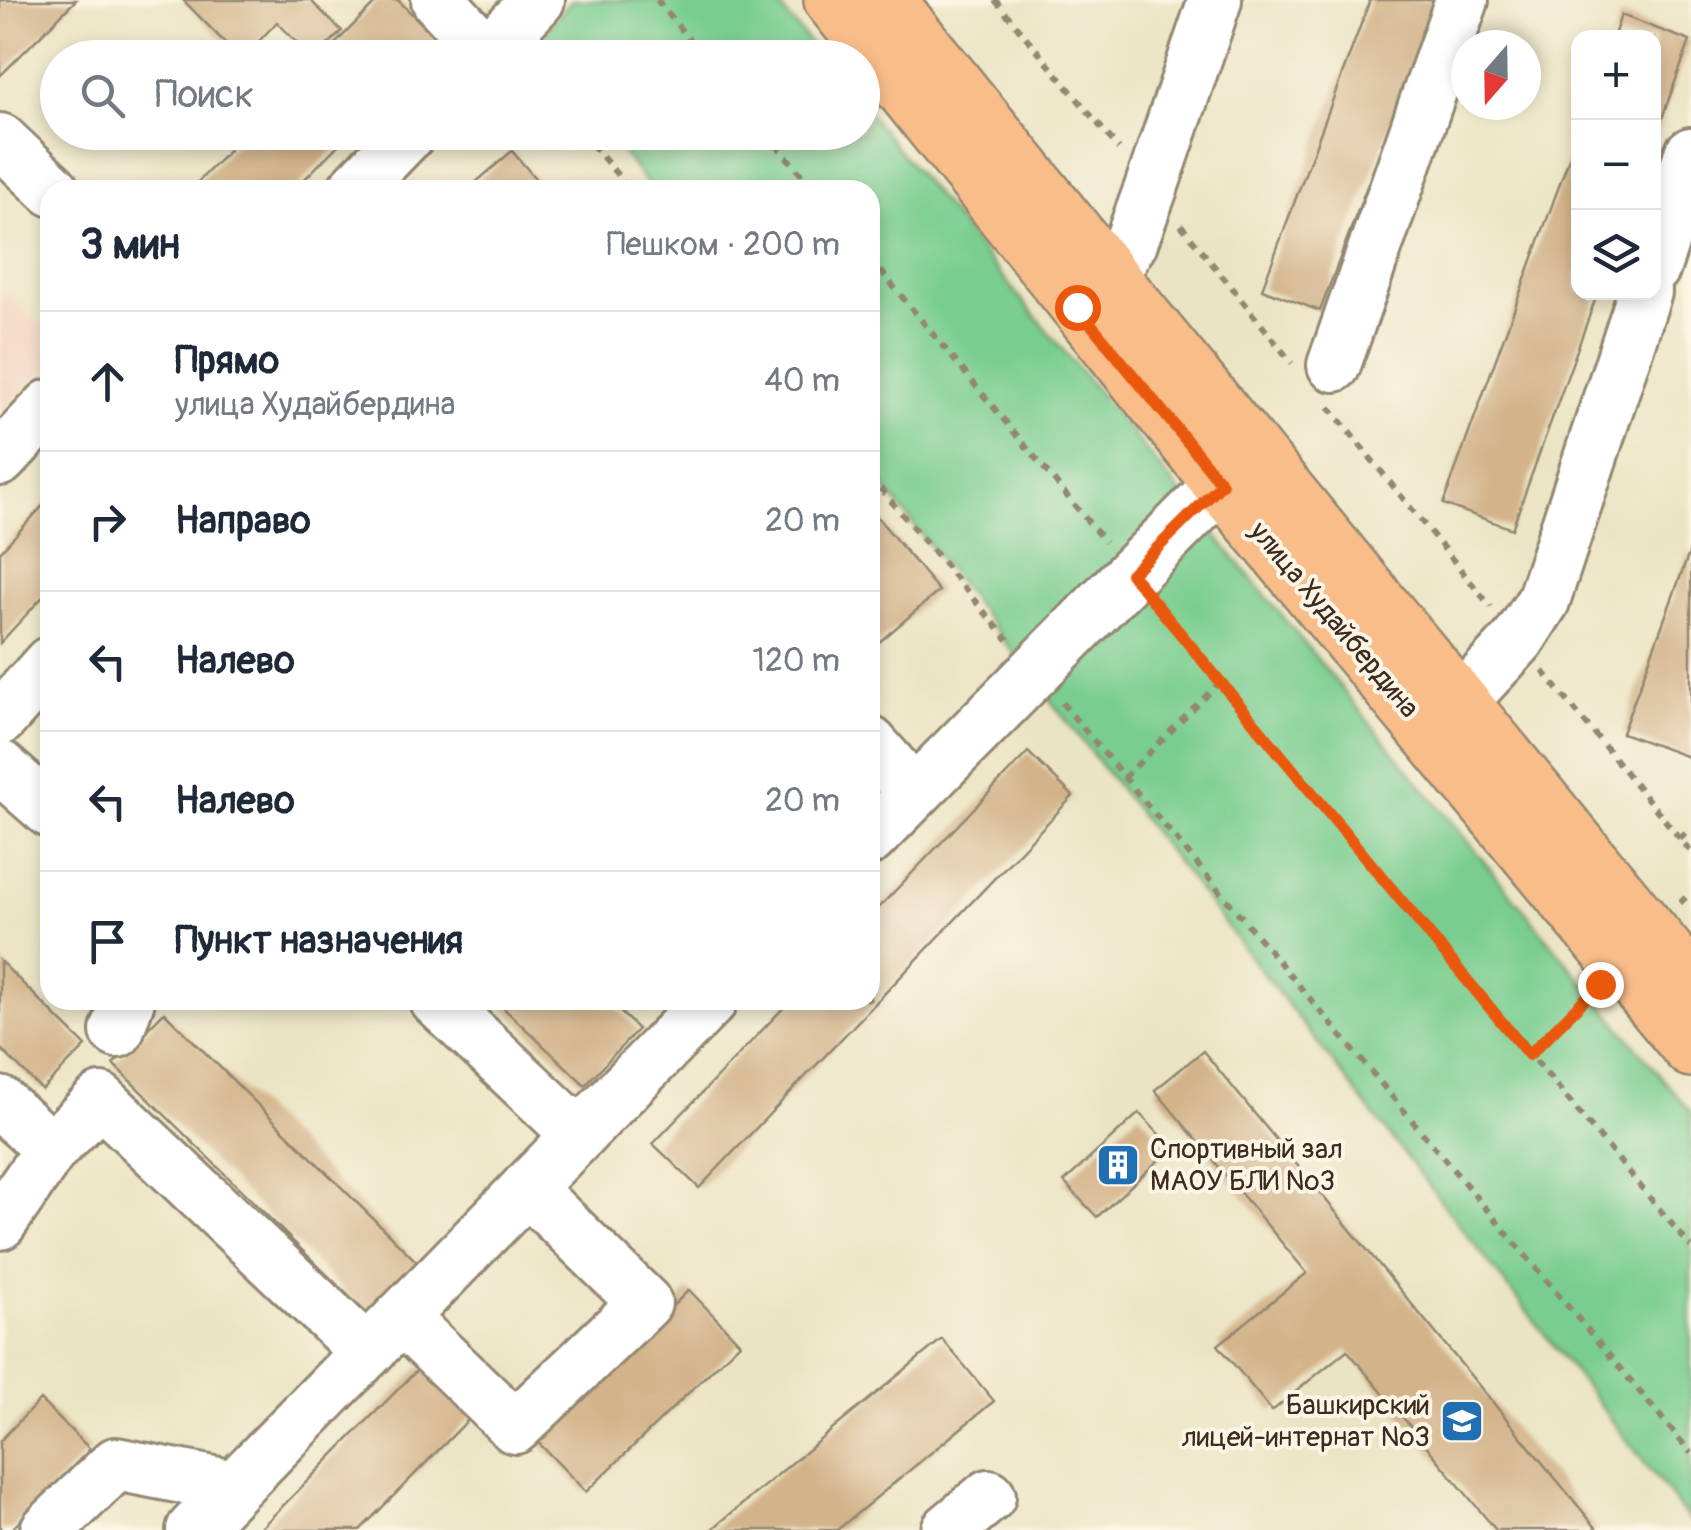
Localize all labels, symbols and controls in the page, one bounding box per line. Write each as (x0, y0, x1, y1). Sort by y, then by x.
north arrow (1451, 30, 1541, 120)
map controls (1571, 30, 1661, 300)
button: + (1571, 30, 1661, 120)
search box (40, 40, 880, 150)
icon: search (75, 68, 130, 123)
text: Поиск (155, 71, 254, 119)
button: − (1571, 120, 1661, 210)
button: layers (1571, 210, 1661, 300)
text: 3 мин (80, 219, 180, 271)
text: Пешком · 200 m (606, 225, 840, 265)
route start (1055, 285, 1101, 331)
text: Прямо (175, 337, 279, 385)
icon: ahead (80, 354, 135, 409)
text: 40 m (764, 361, 840, 401)
text: улица Худайбердина (175, 385, 455, 425)
icon: right (80, 494, 135, 549)
text: Направо (175, 497, 311, 545)
text: 20 m (765, 501, 840, 541)
street label: улица Худайбердина (1241, 514, 1426, 725)
icon: left (80, 634, 135, 689)
text: Налево (175, 637, 295, 685)
text: 120 m (752, 641, 840, 681)
icon: left (80, 774, 135, 829)
text: Налево (175, 777, 295, 825)
text: 20 m (765, 781, 840, 821)
icon: arrive (80, 914, 135, 969)
text: Пункт назначения (175, 917, 463, 965)
route end (1578, 962, 1624, 1008)
place label: Спортивный зал МАОУ БЛИ №3 (1150, 1132, 1343, 1199)
building icon: Спортивный зал МАОУ БЛИ №3 (1095, 1142, 1141, 1188)
place label: Башкирский лицей-интернат №3 (1182, 1388, 1430, 1455)
school or university icon: Башкирский лицей-интернат №3 (1439, 1398, 1485, 1444)

